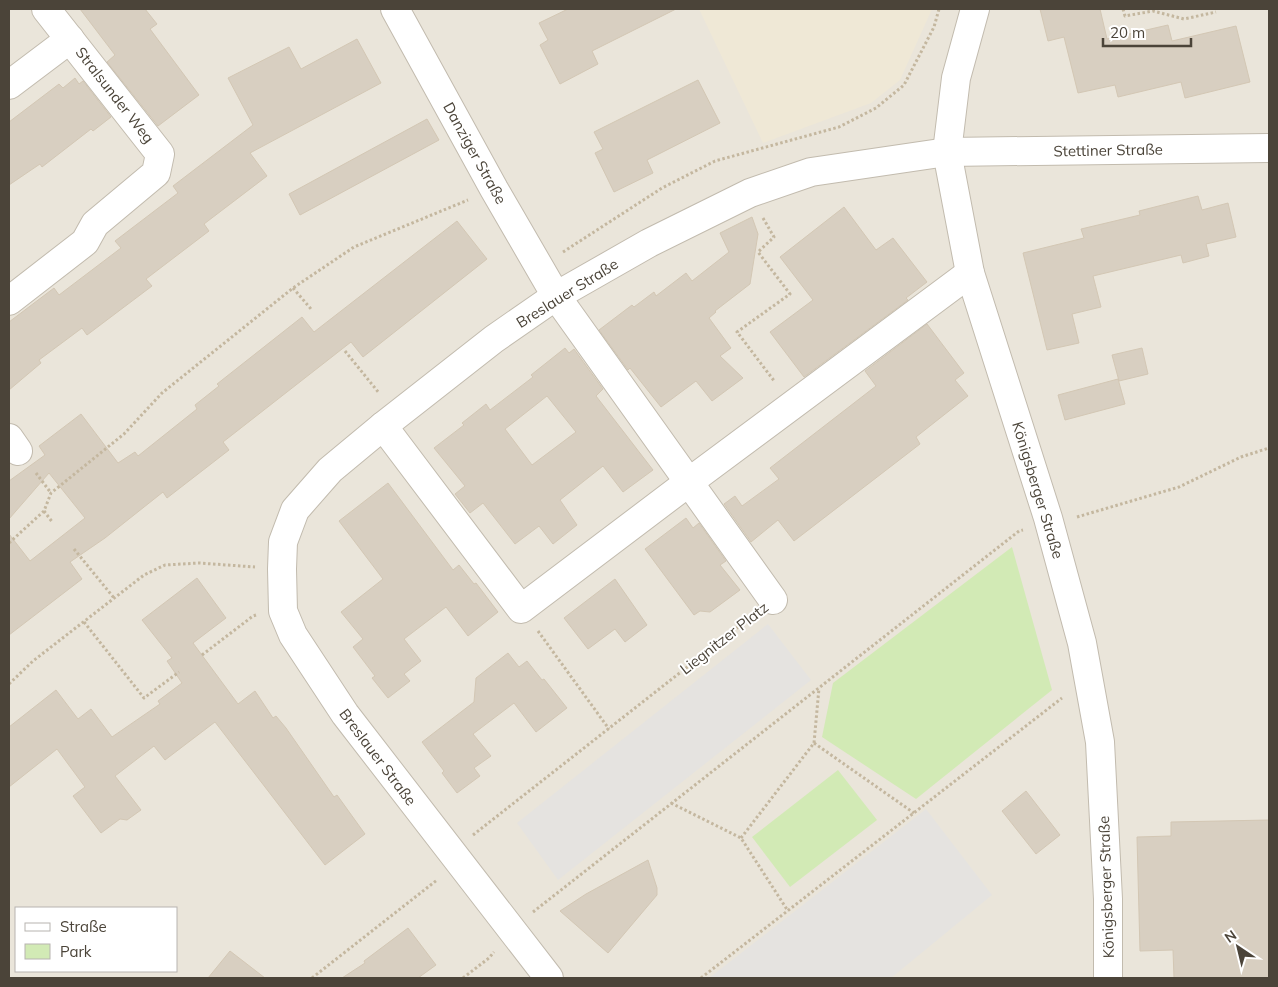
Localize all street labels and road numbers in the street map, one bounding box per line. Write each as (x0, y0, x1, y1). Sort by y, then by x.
street label: Stralsunder Weg (72, 43, 158, 147)
street label: Danziger Straße (439, 99, 511, 207)
street label: Stettiner Straße (1053, 140, 1163, 160)
street label: Breslauer Straße (513, 254, 621, 332)
street label: Königsberger Straße (1008, 419, 1068, 561)
street label: Liegnitzer Platz (676, 597, 772, 678)
street label: Breslauer Straße (335, 705, 421, 809)
street label: Königsberger Straße (1094, 815, 1118, 959)

